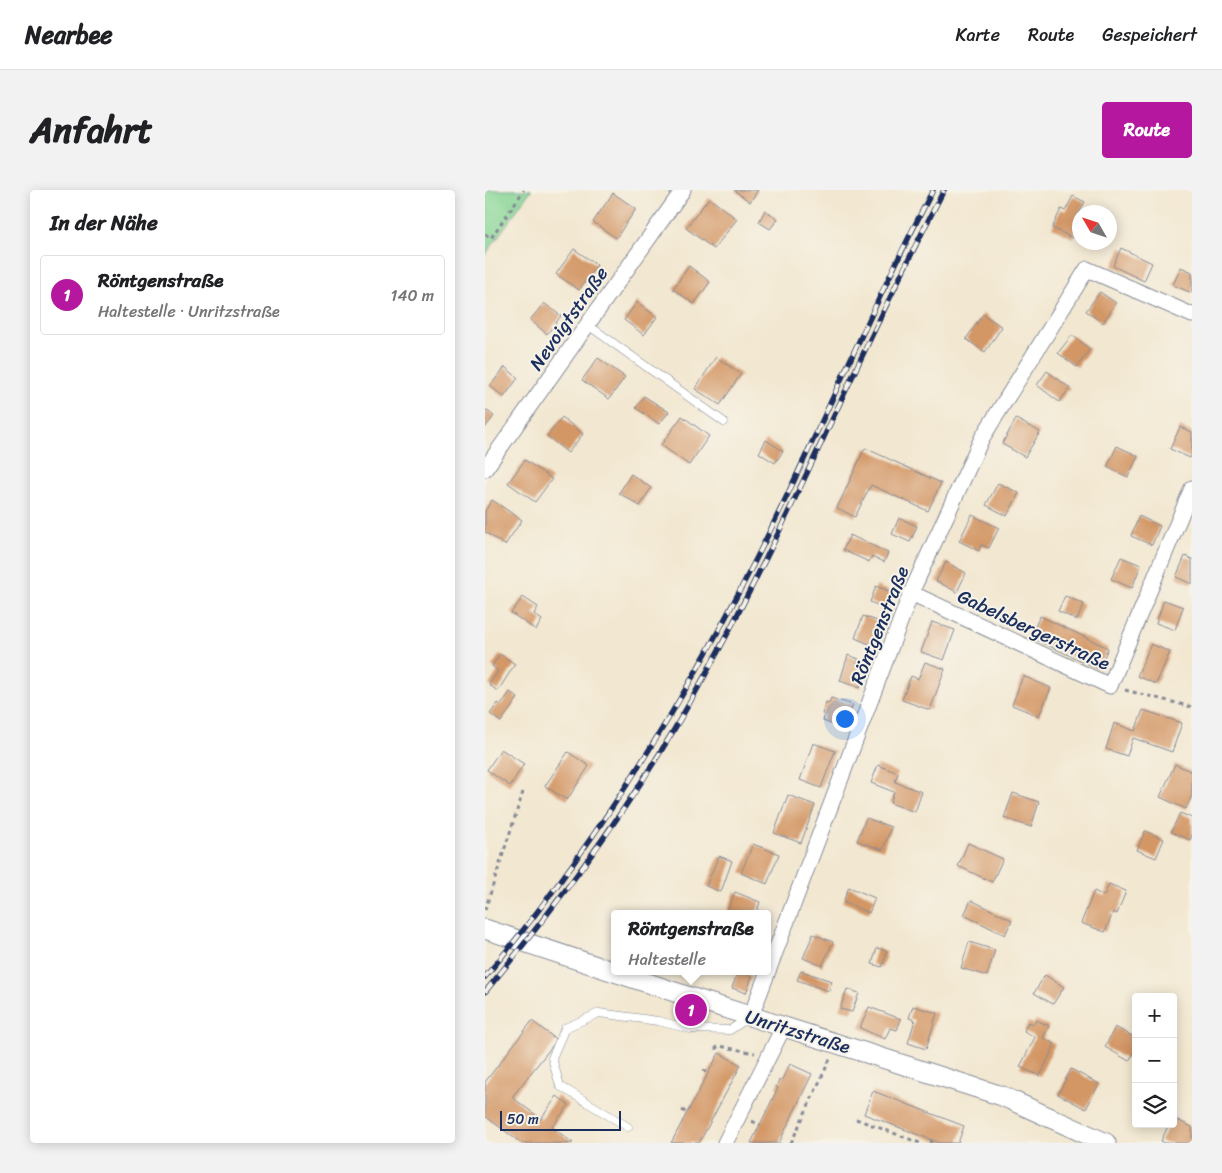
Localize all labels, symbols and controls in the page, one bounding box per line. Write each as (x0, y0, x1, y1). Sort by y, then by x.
text: Nearbee (25, 14, 113, 56)
text: Karte (955, 19, 1000, 51)
text: Route (1028, 19, 1074, 51)
text: Gespeichert (1102, 19, 1197, 51)
text: Anfahrt (30, 99, 153, 161)
button: Route (1102, 102, 1192, 158)
text: In der Nähe (50, 204, 158, 242)
north arrow (1072, 205, 1117, 250)
street label: Nevoigtstraße (520, 259, 617, 377)
text: Röntgenstraße (98, 264, 223, 297)
text: 1 (64, 281, 70, 310)
text: 140 m (391, 281, 434, 310)
text: Haltestelle · Unritzstraße (98, 297, 280, 326)
street label: Röntgenstraße (841, 561, 918, 689)
street label: Gabelsbergerstraße (952, 580, 1116, 679)
your location (832, 706, 858, 732)
popup (611, 910, 771, 975)
text: Röntgenstraße (628, 912, 754, 945)
text: Haltestelle (628, 945, 706, 974)
pin: 1 (675, 991, 707, 1029)
map controls (1132, 993, 1177, 1128)
button: + (1132, 993, 1177, 1038)
street label: Unritzstraße (741, 1000, 855, 1063)
button: − (1132, 1038, 1177, 1083)
button: layers (1132, 1083, 1177, 1128)
text: 50 m (507, 1107, 539, 1132)
scale bar (500, 1108, 621, 1131)

